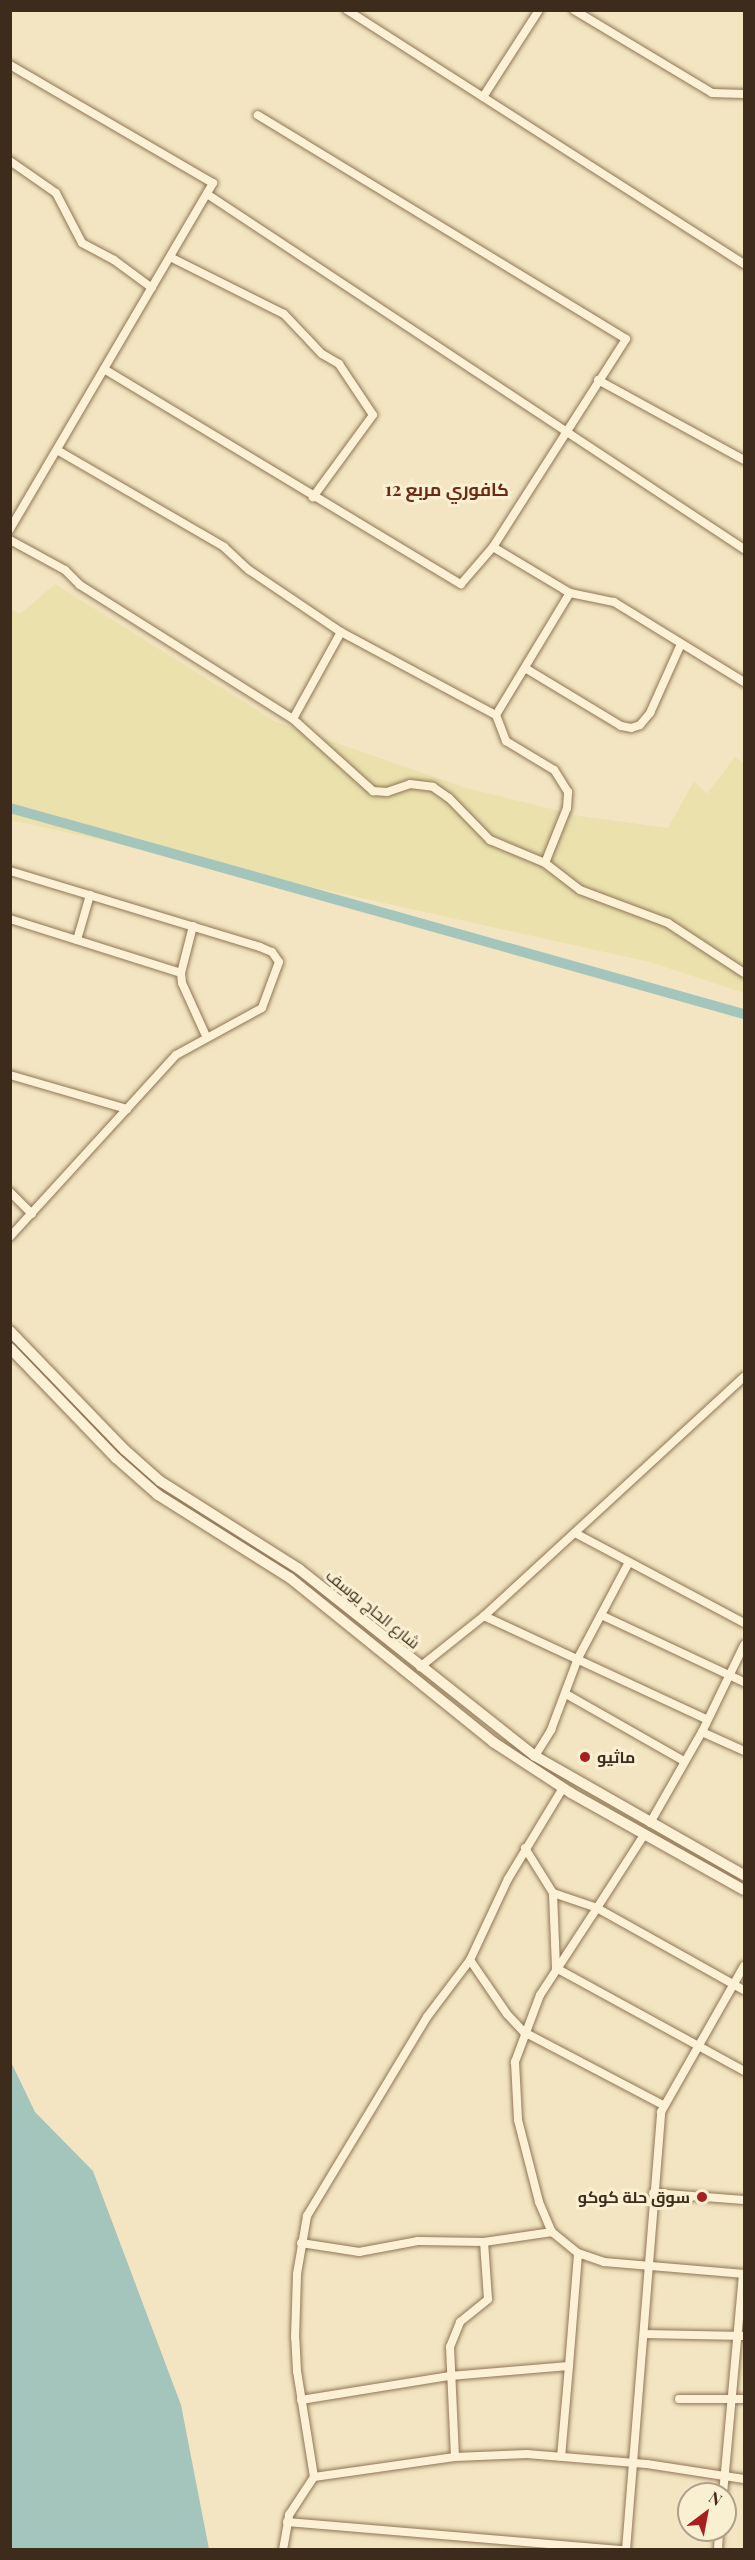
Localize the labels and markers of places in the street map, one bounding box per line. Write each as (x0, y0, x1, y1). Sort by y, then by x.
place label: ماثيو (597, 1747, 635, 1767)
marker: ماثيو (578, 1750, 592, 1764)
place label: سوق حلة كوكو (578, 2187, 690, 2207)
marker: سوق حلة كوكو (695, 2190, 709, 2204)

